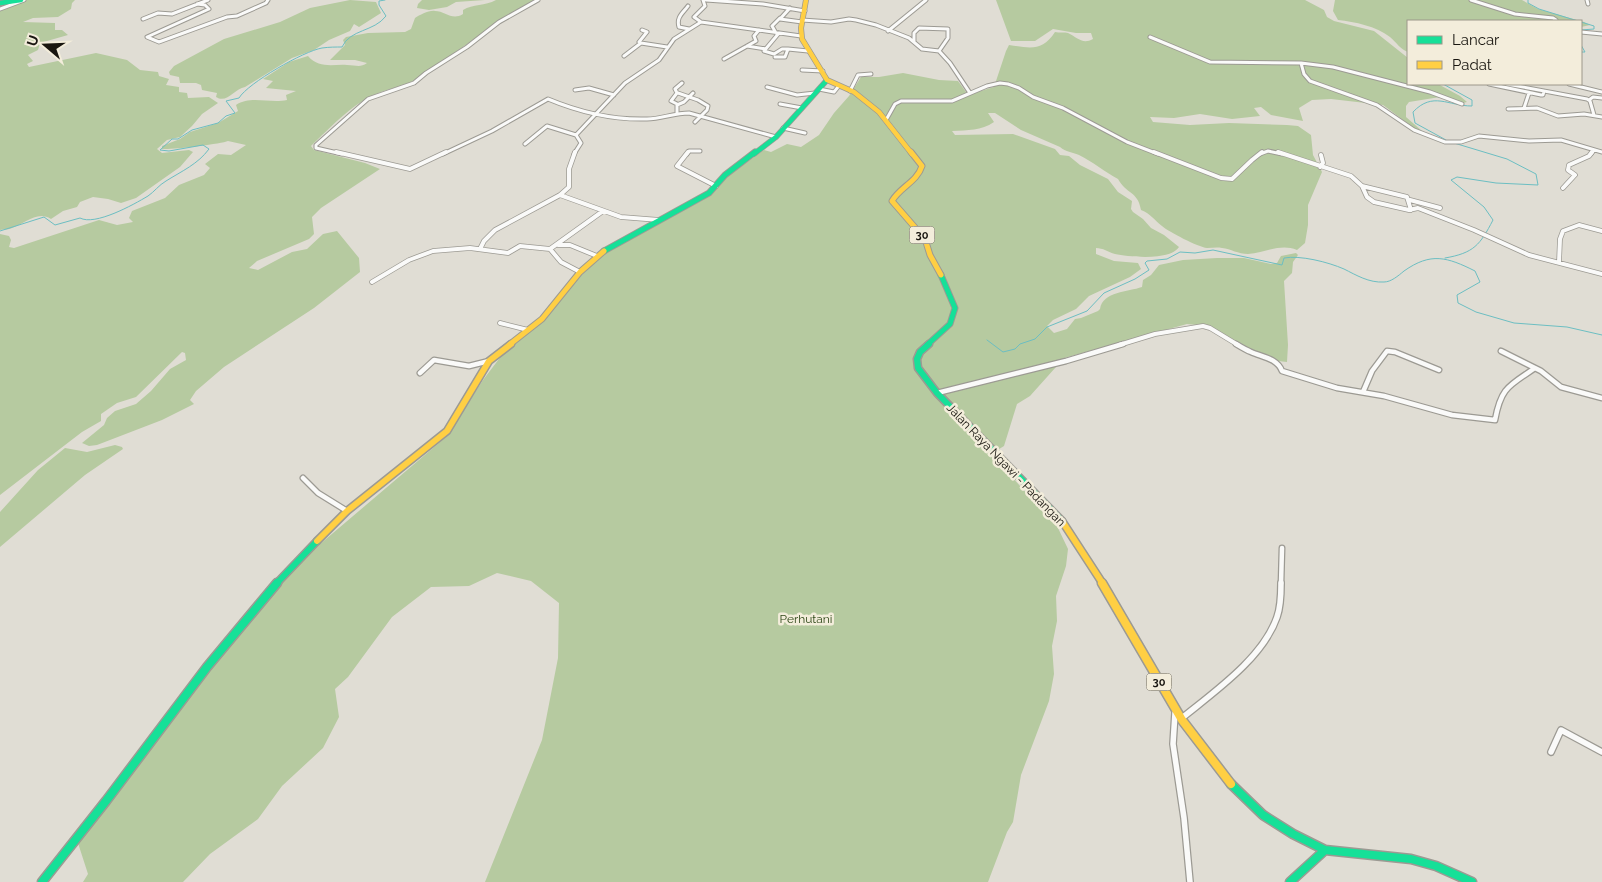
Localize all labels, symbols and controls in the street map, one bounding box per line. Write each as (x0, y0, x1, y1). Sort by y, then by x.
north arrow (20, 20, 70, 70)
legend (1407, 20, 1582, 85)
text: Lancar (1452, 31, 1500, 49)
text: U (23, 33, 42, 48)
text: Padat (1452, 56, 1492, 74)
road number: 30 (910, 226, 934, 244)
street label: Jalan Raya Ngawi - Padangan (944, 401, 1068, 529)
park label: Perhutani (780, 612, 832, 626)
road number: 30 (1146, 674, 1172, 690)

